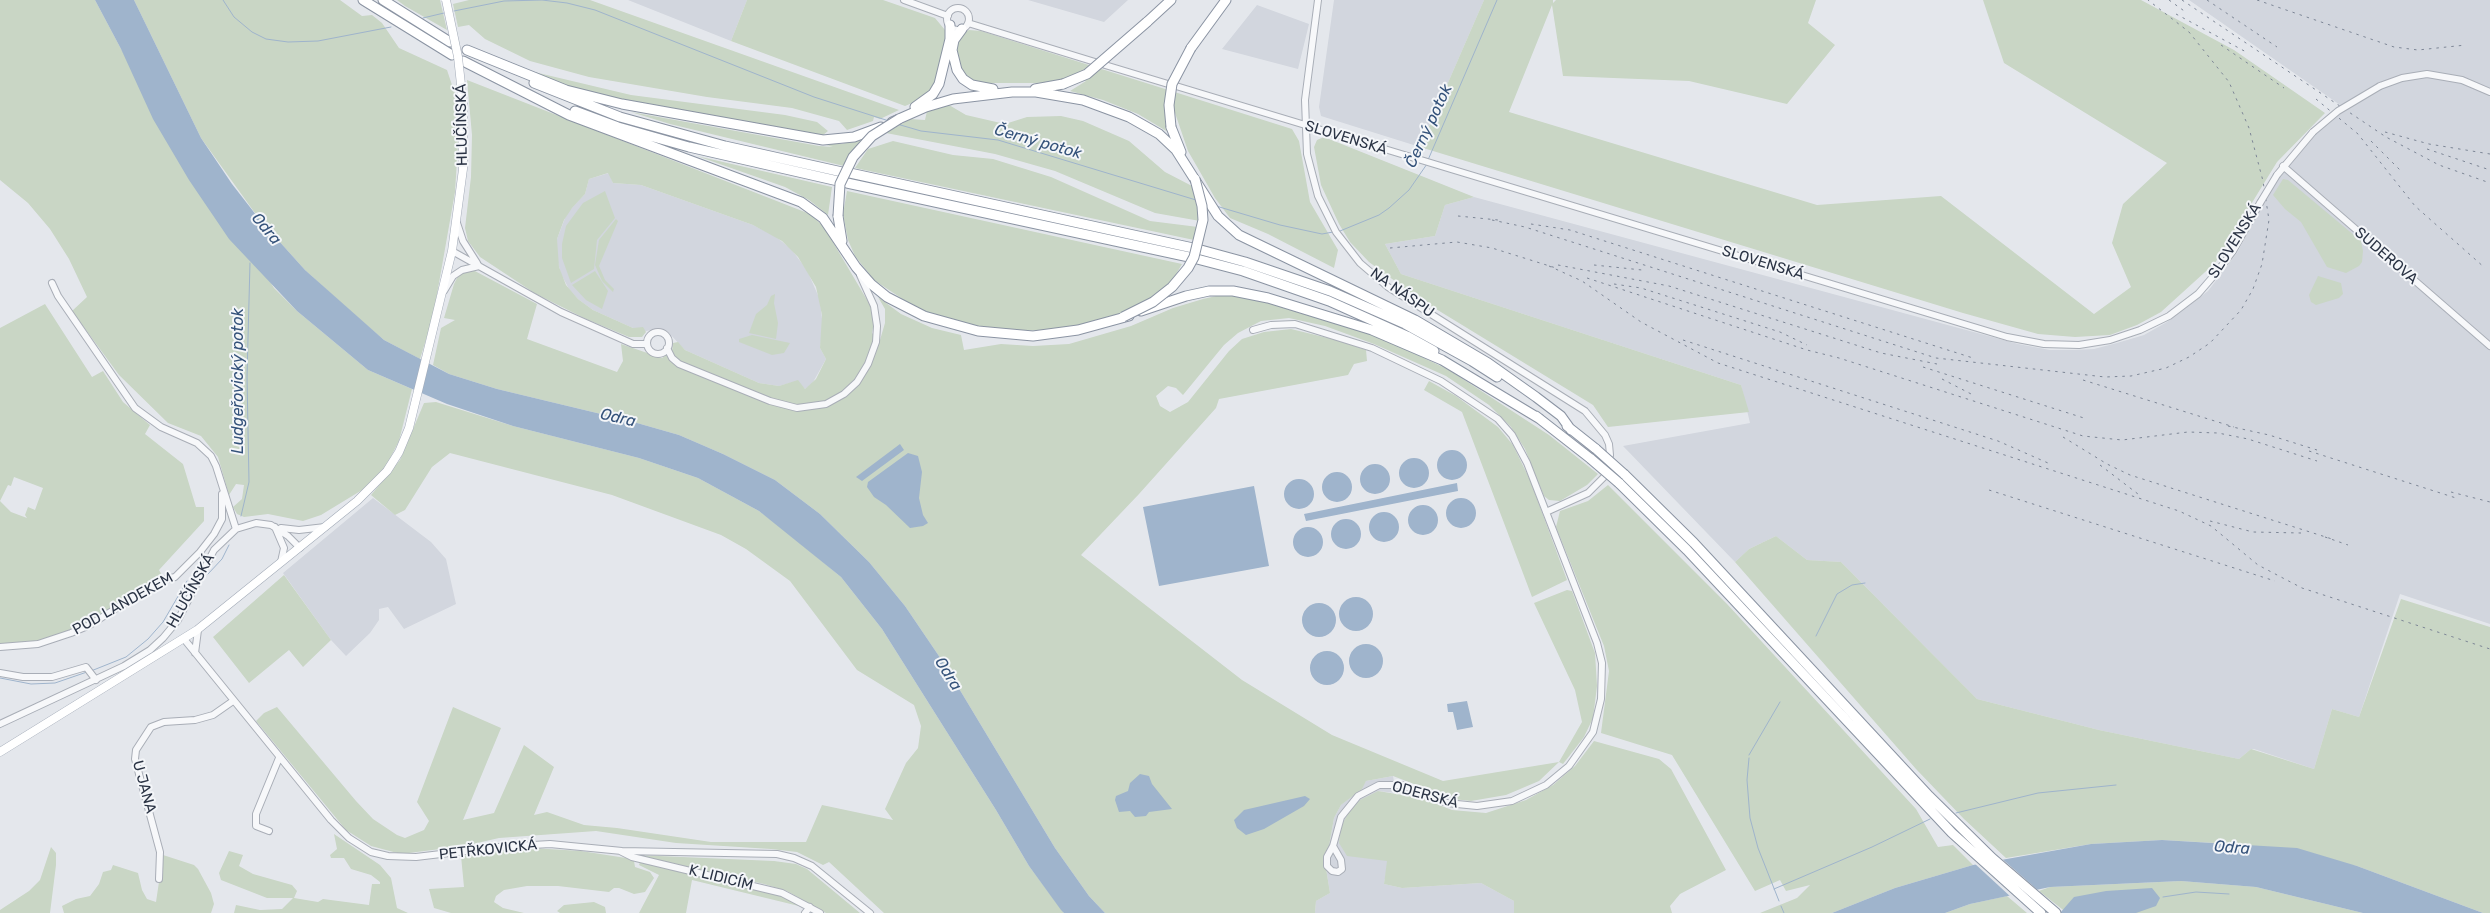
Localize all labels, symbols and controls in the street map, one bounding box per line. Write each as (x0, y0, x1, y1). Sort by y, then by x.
water label: Černý potok (1401, 81, 1457, 171)
street label: HLUČÍNSKÁ (452, 84, 472, 166)
street label: SLOVENSKÁ (1303, 117, 1389, 159)
water label: Černý potok (992, 120, 1084, 164)
street label: SLOVENSKÁ (2205, 200, 2265, 282)
water label: Odra (247, 209, 285, 249)
street label: SUDEROVA (2351, 224, 2421, 288)
street label: SLOVENSKÁ (1720, 242, 1806, 284)
street label: NA NÁSPU (1367, 264, 1437, 322)
water label: Ludgeřovický potok (228, 308, 248, 454)
water label: Odra (598, 405, 638, 431)
street label: HLUČÍNSKÁ (163, 551, 219, 631)
street label: POD LANDEKEM (70, 569, 176, 639)
water label: Odra (930, 654, 966, 694)
street label: U JANA (128, 759, 160, 815)
street label: ODERSKÁ (1390, 778, 1460, 812)
street label: PETŘKOVICKÁ (438, 836, 538, 864)
water label: Odra (2213, 837, 2251, 859)
street label: K LIDICÍM (687, 861, 755, 895)

